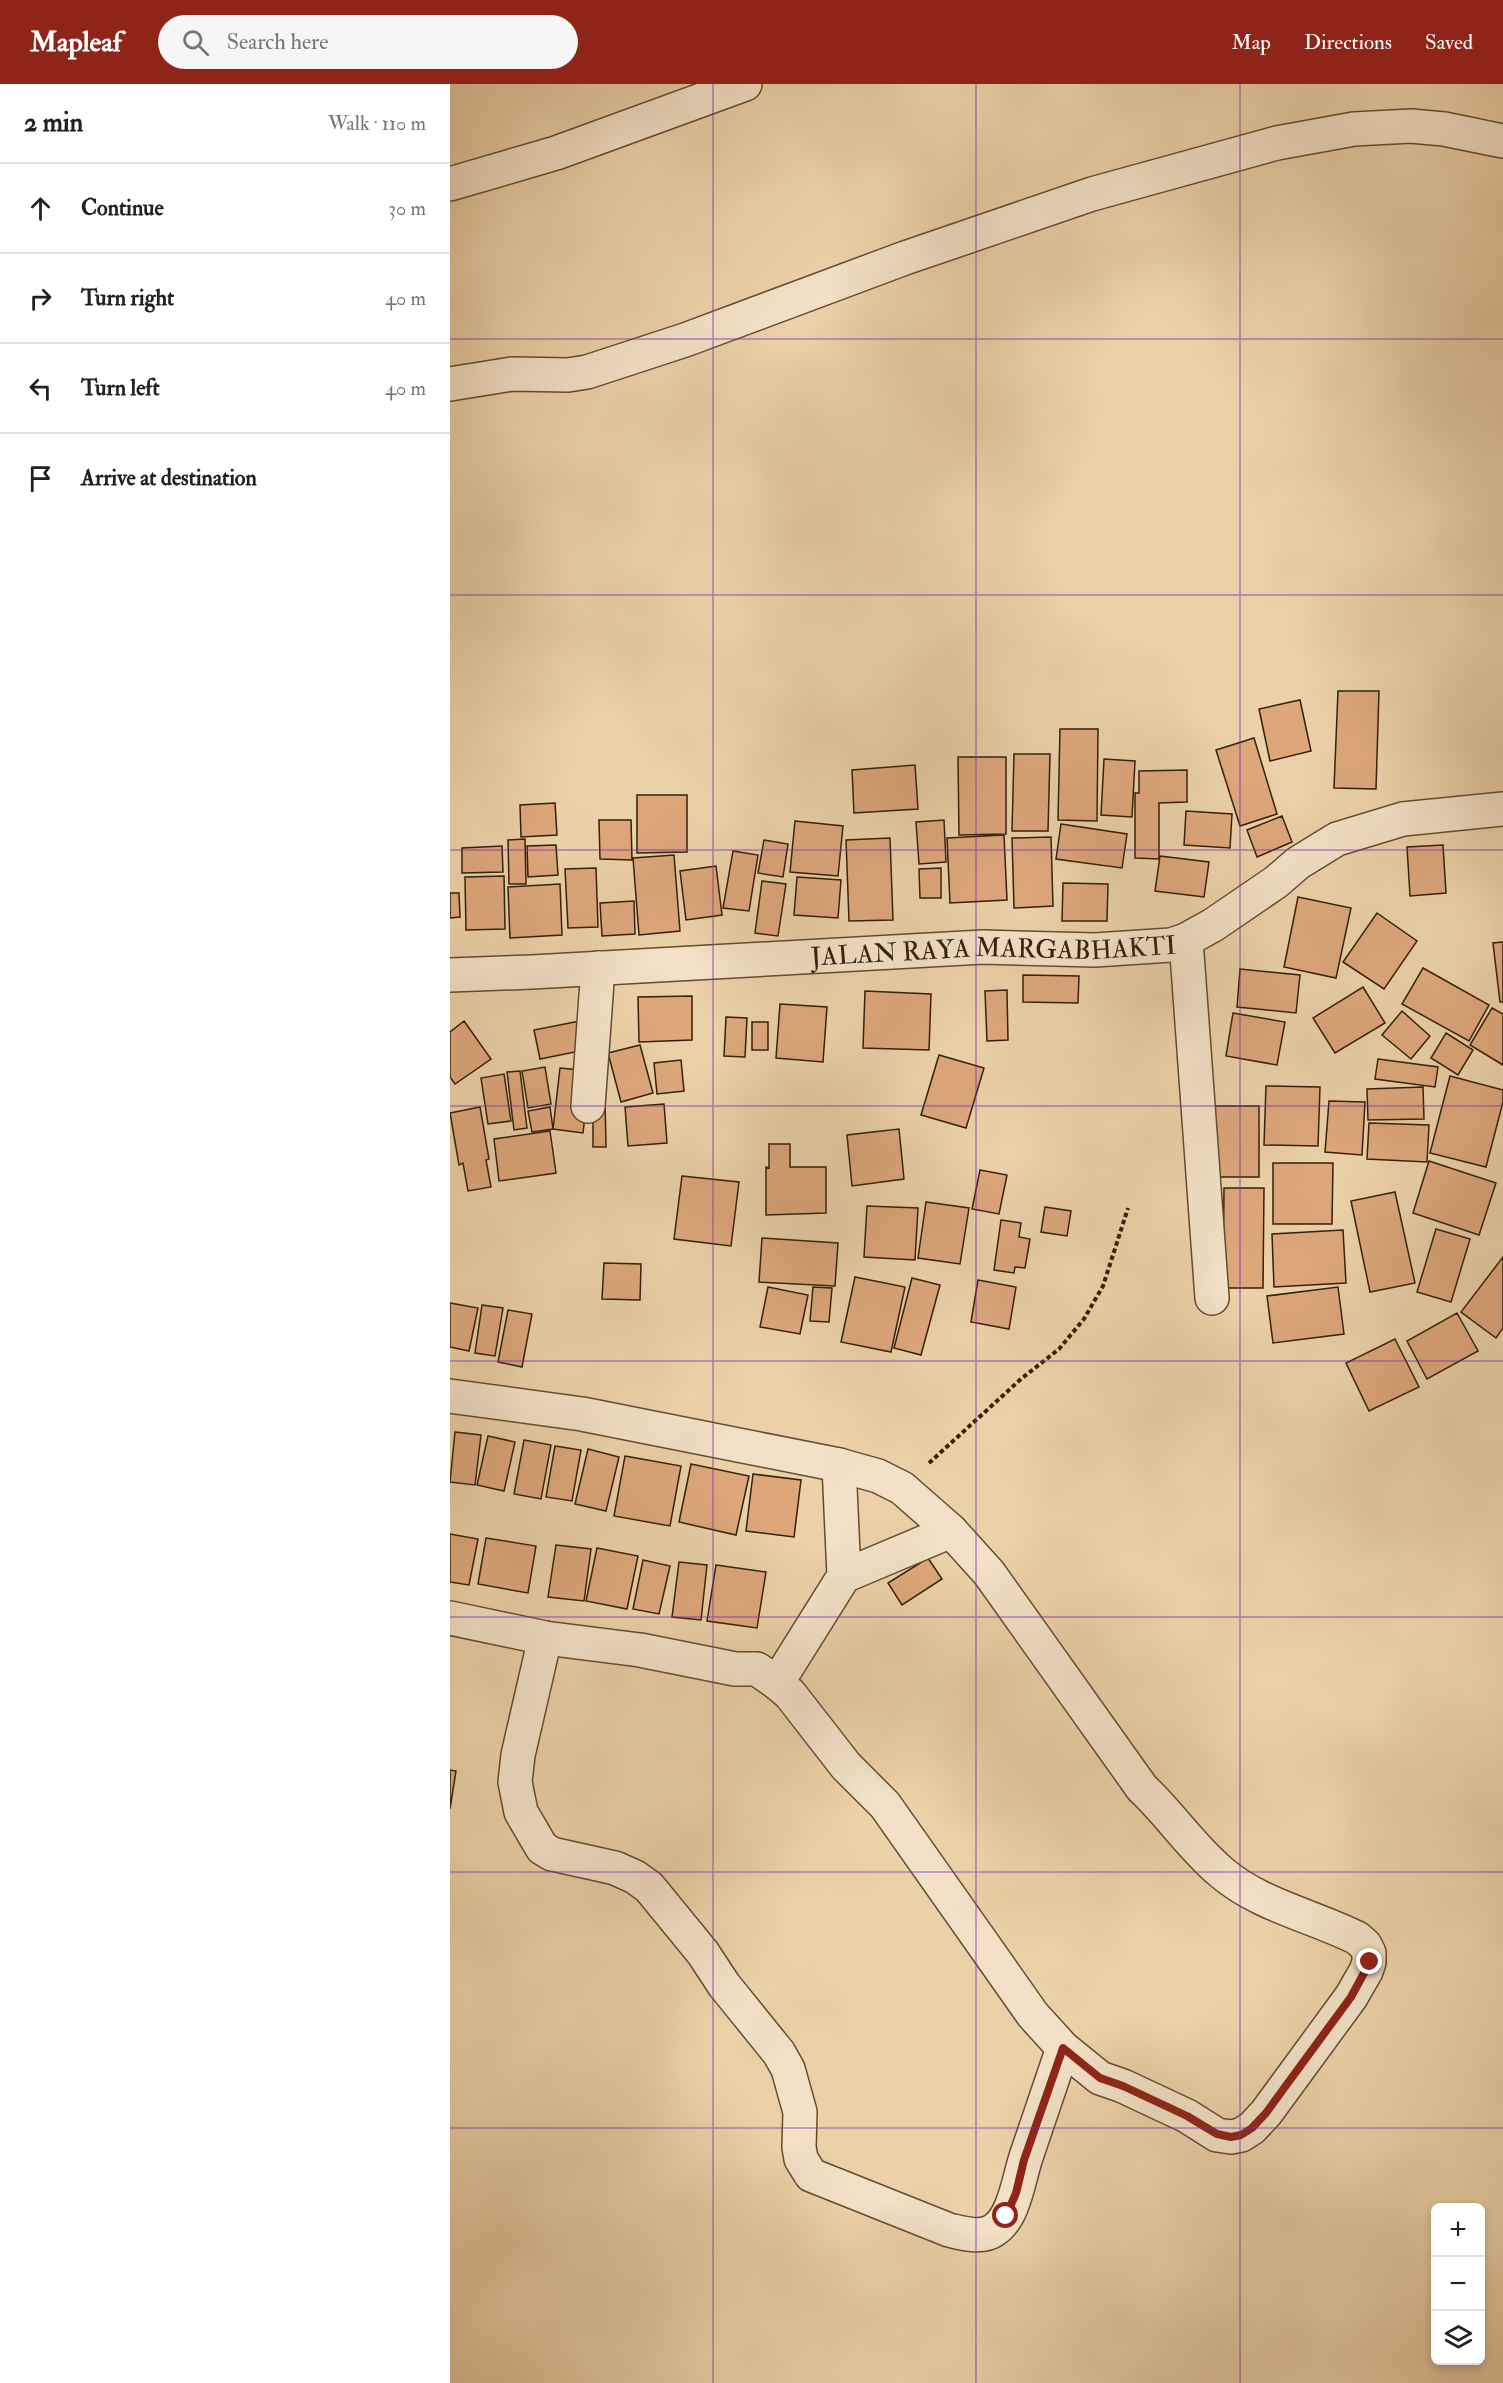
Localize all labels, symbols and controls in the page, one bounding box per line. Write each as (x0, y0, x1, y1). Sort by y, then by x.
search box (158, 15, 578, 69)
text: Mapleaf (30, 25, 122, 60)
icon: search (179, 26, 212, 59)
text: Search here (227, 28, 328, 56)
text: Map (1231, 29, 1271, 56)
text: Directions (1304, 29, 1392, 56)
text: Saved (1425, 29, 1473, 56)
text: 2 min (24, 107, 83, 139)
text: Walk · 110 m (328, 111, 426, 136)
icon: ahead (24, 192, 57, 225)
text: Continue (81, 194, 164, 222)
text: 30 m (388, 196, 426, 221)
icon: right (24, 282, 57, 315)
text: Turn right (81, 284, 174, 312)
text: 40 m (385, 286, 426, 311)
icon: left (24, 372, 57, 405)
text: Turn left (81, 374, 160, 402)
text: 40 m (385, 376, 426, 401)
icon: arrive (24, 462, 57, 495)
text: Arrive at destination (81, 464, 257, 492)
street label: JALAN RAYA MARGABHAKTI (809, 930, 1177, 974)
route end (1356, 1948, 1382, 1974)
route start (992, 2202, 1018, 2228)
map controls (1431, 2203, 1485, 2365)
button: + (1431, 2203, 1485, 2257)
button: − (1431, 2257, 1485, 2311)
button: layers (1431, 2311, 1485, 2365)

